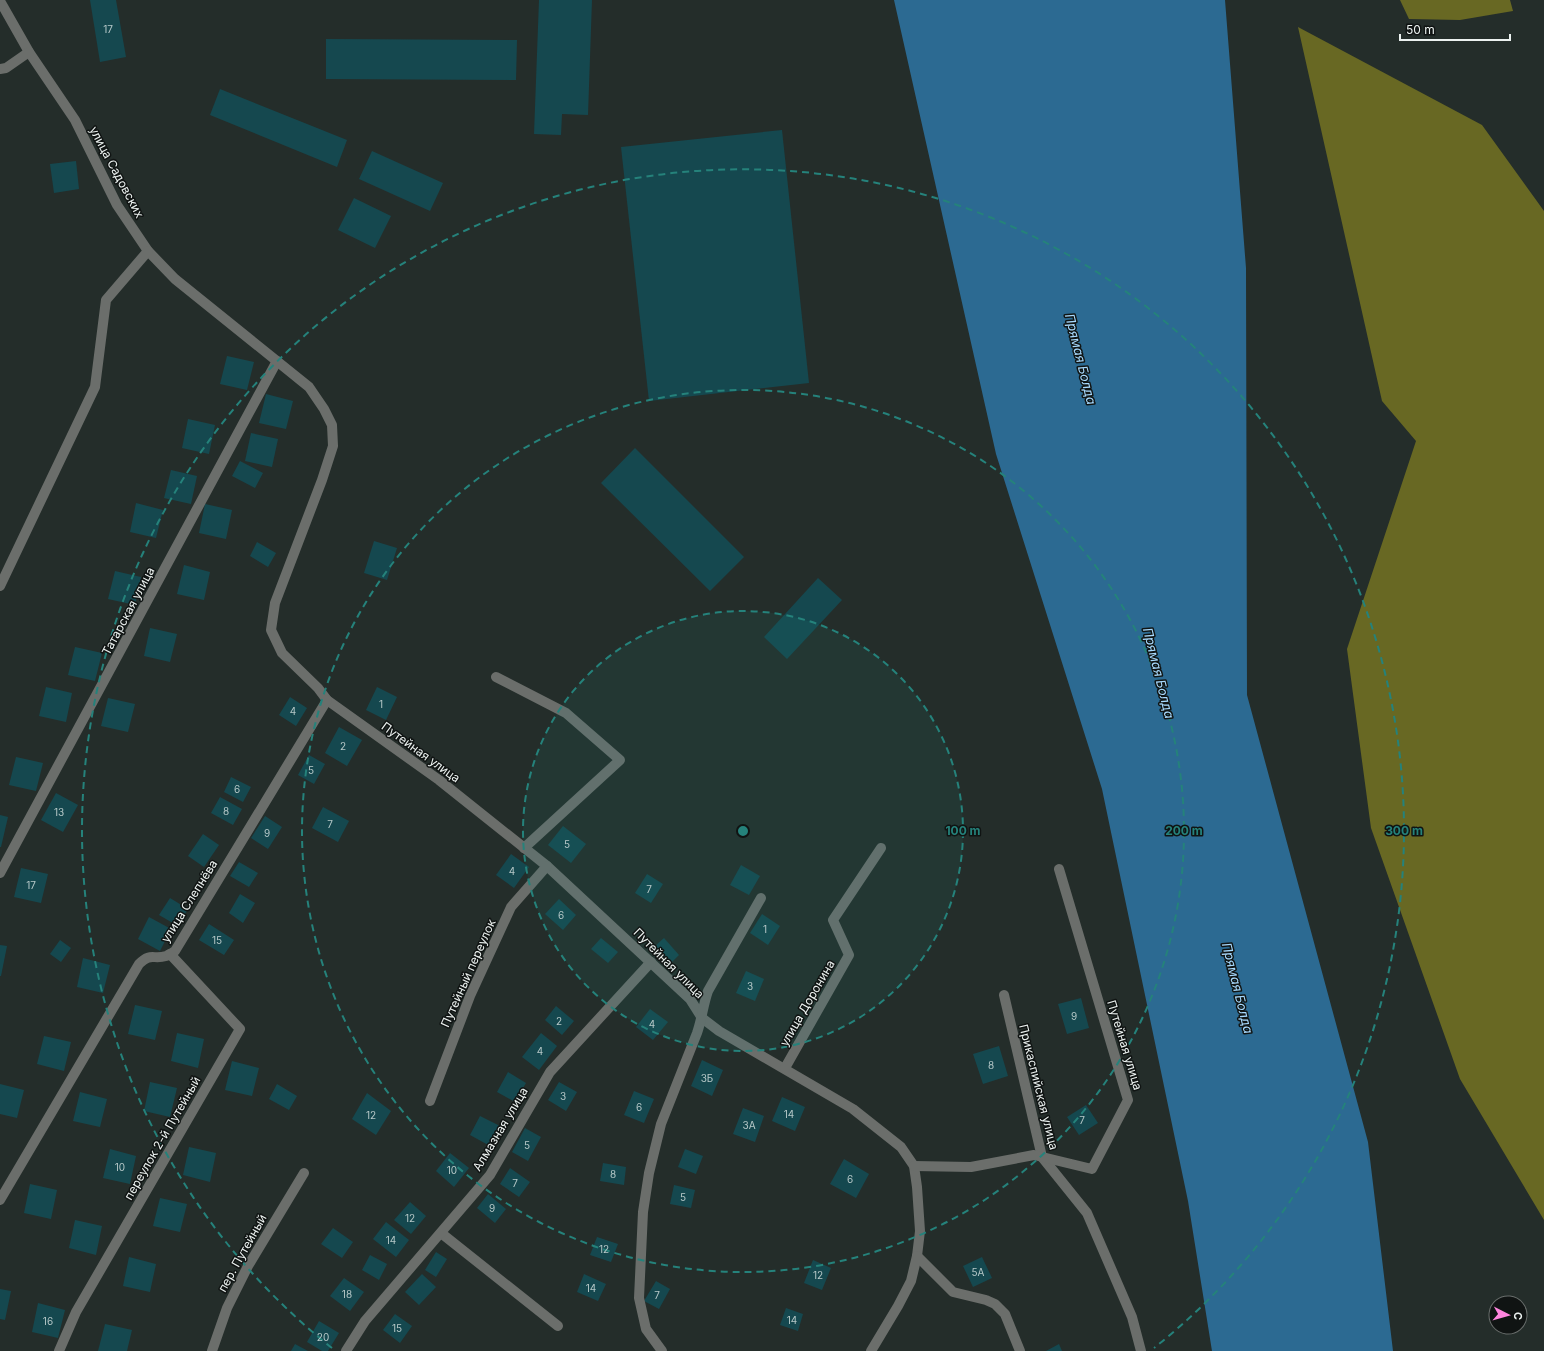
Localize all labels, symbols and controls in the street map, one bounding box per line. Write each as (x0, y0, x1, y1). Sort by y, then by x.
scale bar (1400, 16, 1510, 42)
text: 50 m (1406, 22, 1435, 37)
house number: 17 (103, 23, 113, 35)
street label: улица Садовских (87, 124, 148, 221)
water label: Прямая Болда (1062, 312, 1100, 406)
street label: Татарская улица (98, 564, 158, 658)
water label: Прямая Болда (1140, 626, 1178, 720)
house number: 1 (379, 698, 383, 710)
house number: 4 (290, 705, 296, 717)
street label: Путейная улица (379, 718, 463, 786)
house number: 2 (340, 740, 346, 752)
house number: 5 (308, 764, 314, 776)
house number: 6 (234, 783, 240, 795)
house number: 8 (223, 805, 229, 817)
house number: 13 (54, 806, 64, 818)
house number: 7 (327, 818, 333, 830)
text: 100 m (945, 823, 981, 838)
text: 200 m (1165, 823, 1203, 838)
text: 300 m (1385, 823, 1423, 838)
centre of rings (736, 824, 750, 838)
house number: 9 (264, 827, 270, 839)
house number: 5 (564, 838, 570, 850)
street label: улица Слепнёва (158, 857, 220, 945)
house number: 4 (509, 865, 515, 877)
house number: 17 (26, 879, 36, 891)
house number: 7 (646, 883, 652, 895)
house number: 6 (558, 909, 564, 921)
street label: Путейный переулок (437, 916, 499, 1029)
house number: 1 (763, 923, 767, 935)
street label: Путейная улица (631, 925, 707, 1001)
house number: 15 (212, 934, 222, 946)
water label: Прямая Болда (1219, 941, 1257, 1035)
street label: улица Доронина (776, 957, 838, 1049)
house number: 3 (747, 980, 753, 992)
street label: Путейная улица (1104, 998, 1146, 1092)
house number: 9 (1071, 1010, 1077, 1022)
house number: 2 (556, 1015, 562, 1027)
house number: 4 (649, 1018, 655, 1030)
street label: Прикаспийская улица (1016, 1023, 1062, 1151)
house number: 4 (537, 1045, 543, 1057)
house number: 8 (988, 1059, 994, 1071)
house number: 3Б (701, 1072, 713, 1084)
street label: переулок 2-й Путейный (120, 1074, 204, 1202)
street label: Алмазная улица (469, 1084, 531, 1174)
house number: 3 (560, 1090, 566, 1102)
house number: 6 (636, 1101, 642, 1113)
house number: 14 (784, 1108, 794, 1120)
house number: 12 (366, 1109, 376, 1121)
house number: 7 (1079, 1114, 1085, 1126)
house number: 3А (742, 1119, 756, 1131)
house number: 5 (524, 1139, 530, 1151)
house number: 10 (115, 1161, 125, 1173)
house number: 10 (447, 1164, 457, 1176)
house number: 8 (610, 1168, 616, 1180)
house number: 6 (847, 1173, 853, 1185)
house number: 7 (512, 1177, 518, 1189)
house number: 5 (680, 1191, 686, 1203)
house number: 9 (489, 1202, 495, 1214)
street label: пер. Путейный (214, 1211, 270, 1295)
house number: 12 (405, 1212, 415, 1224)
house number: 14 (386, 1234, 396, 1246)
house number: 12 (599, 1243, 609, 1255)
house number: 5А (972, 1266, 985, 1278)
house number: 12 (813, 1269, 823, 1281)
house number: 14 (586, 1282, 596, 1294)
house number: 18 (342, 1288, 352, 1300)
house number: 7 (654, 1289, 660, 1301)
north arrow (1488, 1295, 1528, 1335)
text: С (1511, 1311, 1525, 1321)
house number: 14 (787, 1314, 797, 1326)
house number: 16 (43, 1315, 53, 1327)
house number: 15 (392, 1322, 402, 1334)
house number: 20 (317, 1331, 329, 1343)

